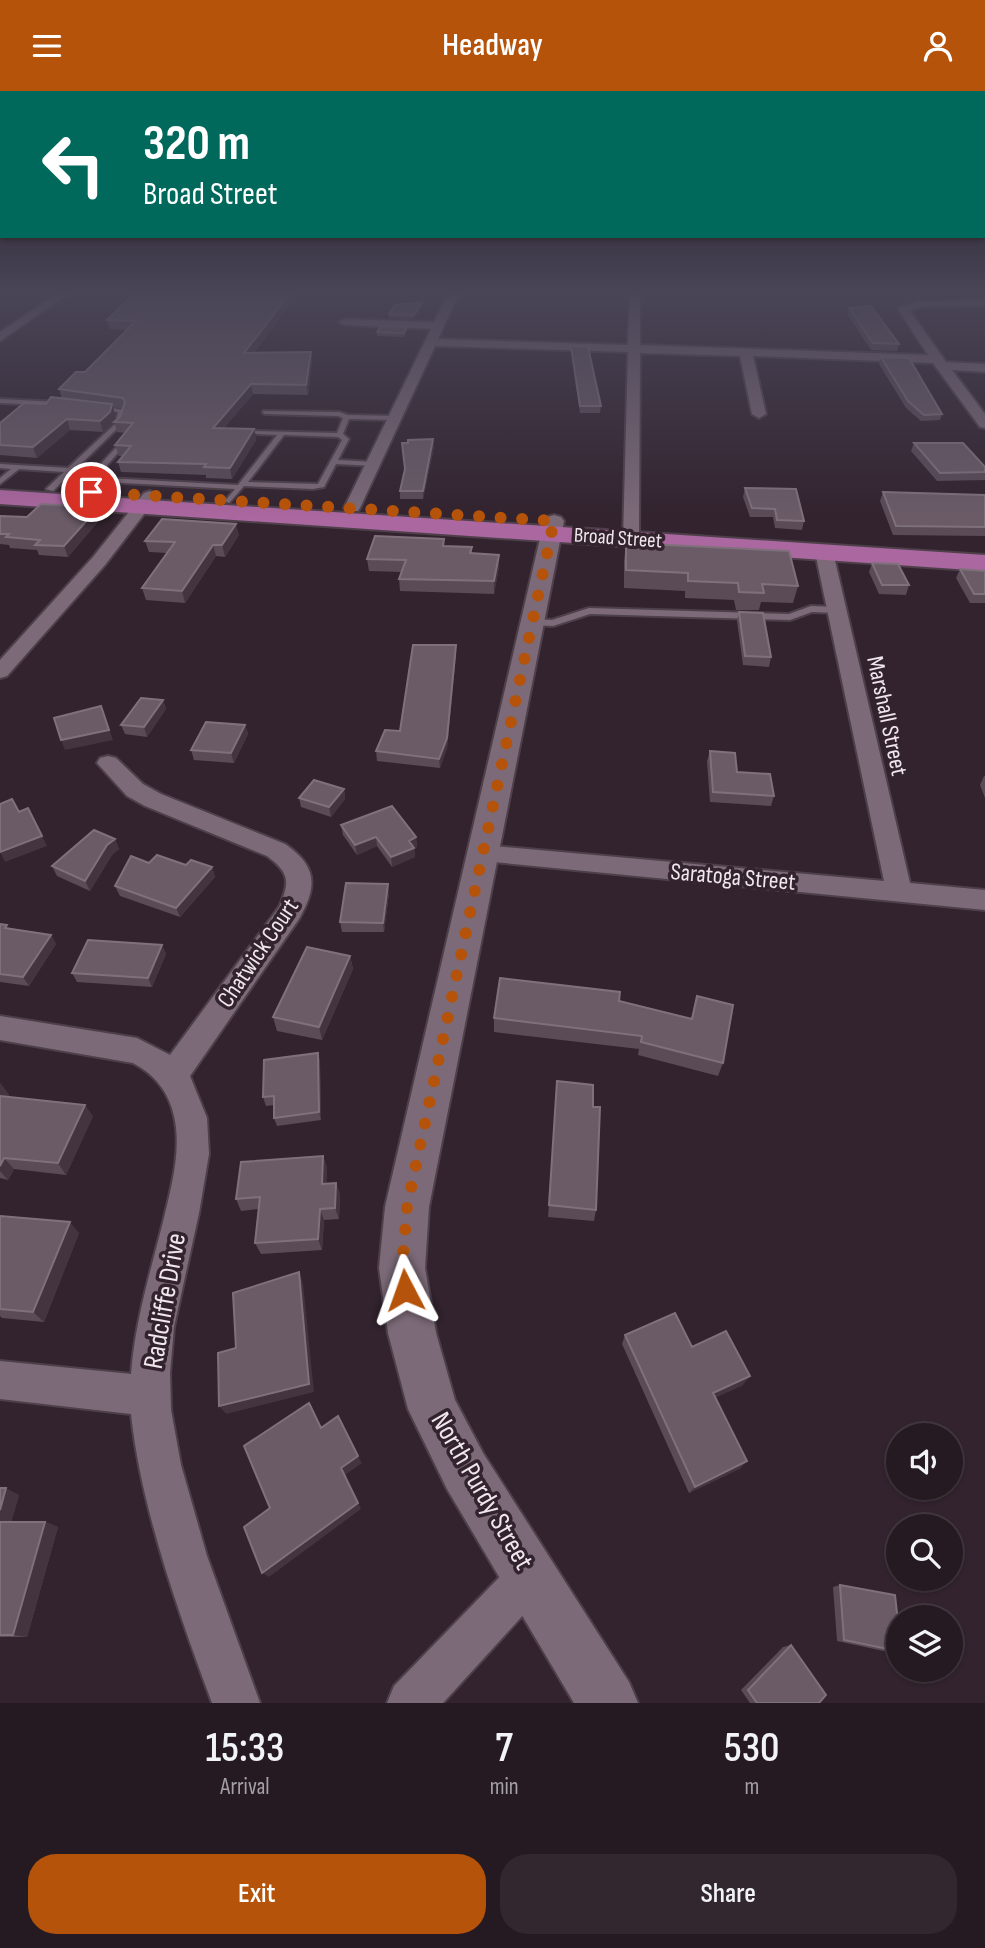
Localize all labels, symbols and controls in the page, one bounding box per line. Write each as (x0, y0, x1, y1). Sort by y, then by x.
text: Headway (442, 26, 543, 65)
icon: menu (28, 27, 66, 65)
icon: person (919, 27, 957, 65)
text: 320 m (143, 115, 250, 174)
icon: left (28, 119, 119, 210)
text: Broad Street (143, 175, 277, 214)
pin (61, 462, 121, 522)
icon: arrive (72, 473, 110, 511)
street label: Broad Street (573, 522, 663, 554)
street label: Marshall Street (860, 654, 914, 778)
street label: Saratoga Street (669, 857, 797, 897)
street label: Chatwick Court (211, 893, 305, 1013)
street label: Radcliffe Drive (137, 1231, 193, 1371)
position arrow (368, 1253, 442, 1327)
street label: North Purdy Street (424, 1406, 540, 1576)
map controls (886, 1423, 963, 1682)
button: sound (886, 1423, 963, 1500)
button: search (886, 1514, 963, 1591)
button: layers (886, 1605, 963, 1682)
text: 15:33 (205, 1723, 284, 1774)
text: 7 (495, 1723, 513, 1774)
text: 530 (724, 1723, 780, 1774)
text: Arrival (220, 1773, 270, 1801)
text: min (490, 1773, 519, 1801)
text: m (744, 1773, 759, 1801)
button: Exit (28, 1854, 486, 1934)
button: Share (500, 1854, 957, 1934)

